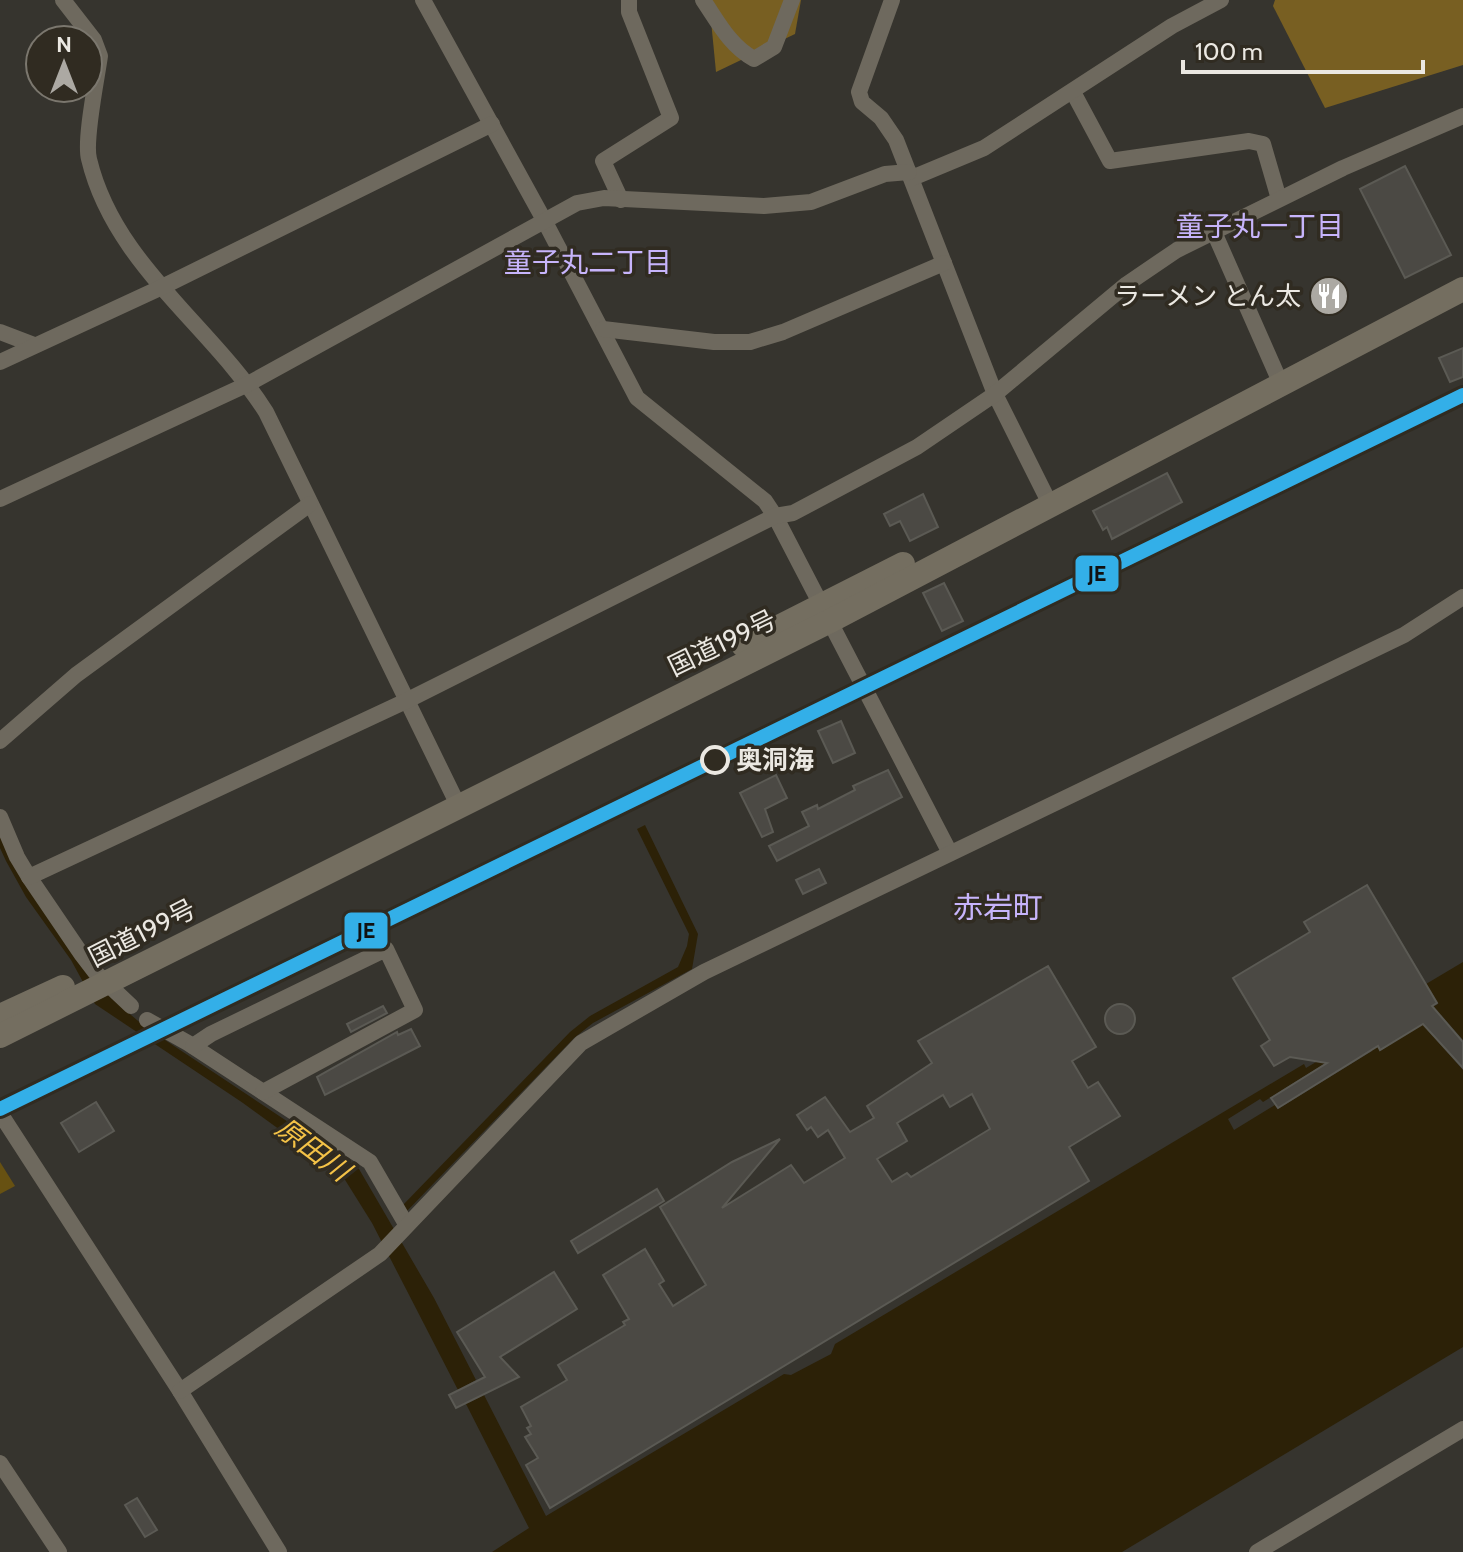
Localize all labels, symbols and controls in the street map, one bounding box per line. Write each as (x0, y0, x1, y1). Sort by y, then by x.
north arrow (24, 24, 104, 104)
scale bar (1183, 24, 1423, 74)
text: N (56, 31, 72, 58)
text: 100 m (1195, 37, 1263, 66)
district label: 童子丸一丁目 (1176, 209, 1344, 243)
district label: 童子丸二丁目 (504, 245, 672, 279)
restaurant icon: ラーメン とん太 (1308, 275, 1350, 317)
place label: ラーメン とん太 (1114, 280, 1301, 312)
line badge: JE (1074, 554, 1120, 593)
text: JE (1087, 560, 1106, 587)
street label: 国道199号 (663, 603, 781, 683)
place label: 奥洞海 (736, 744, 814, 776)
marker: 奥洞海 (701, 746, 729, 774)
district label: 赤岩町 (953, 889, 1043, 926)
street label: 国道199号 (83, 892, 201, 974)
line badge: JE (343, 911, 389, 950)
text: JE (356, 917, 375, 944)
water label: 原田川 (269, 1110, 359, 1190)

